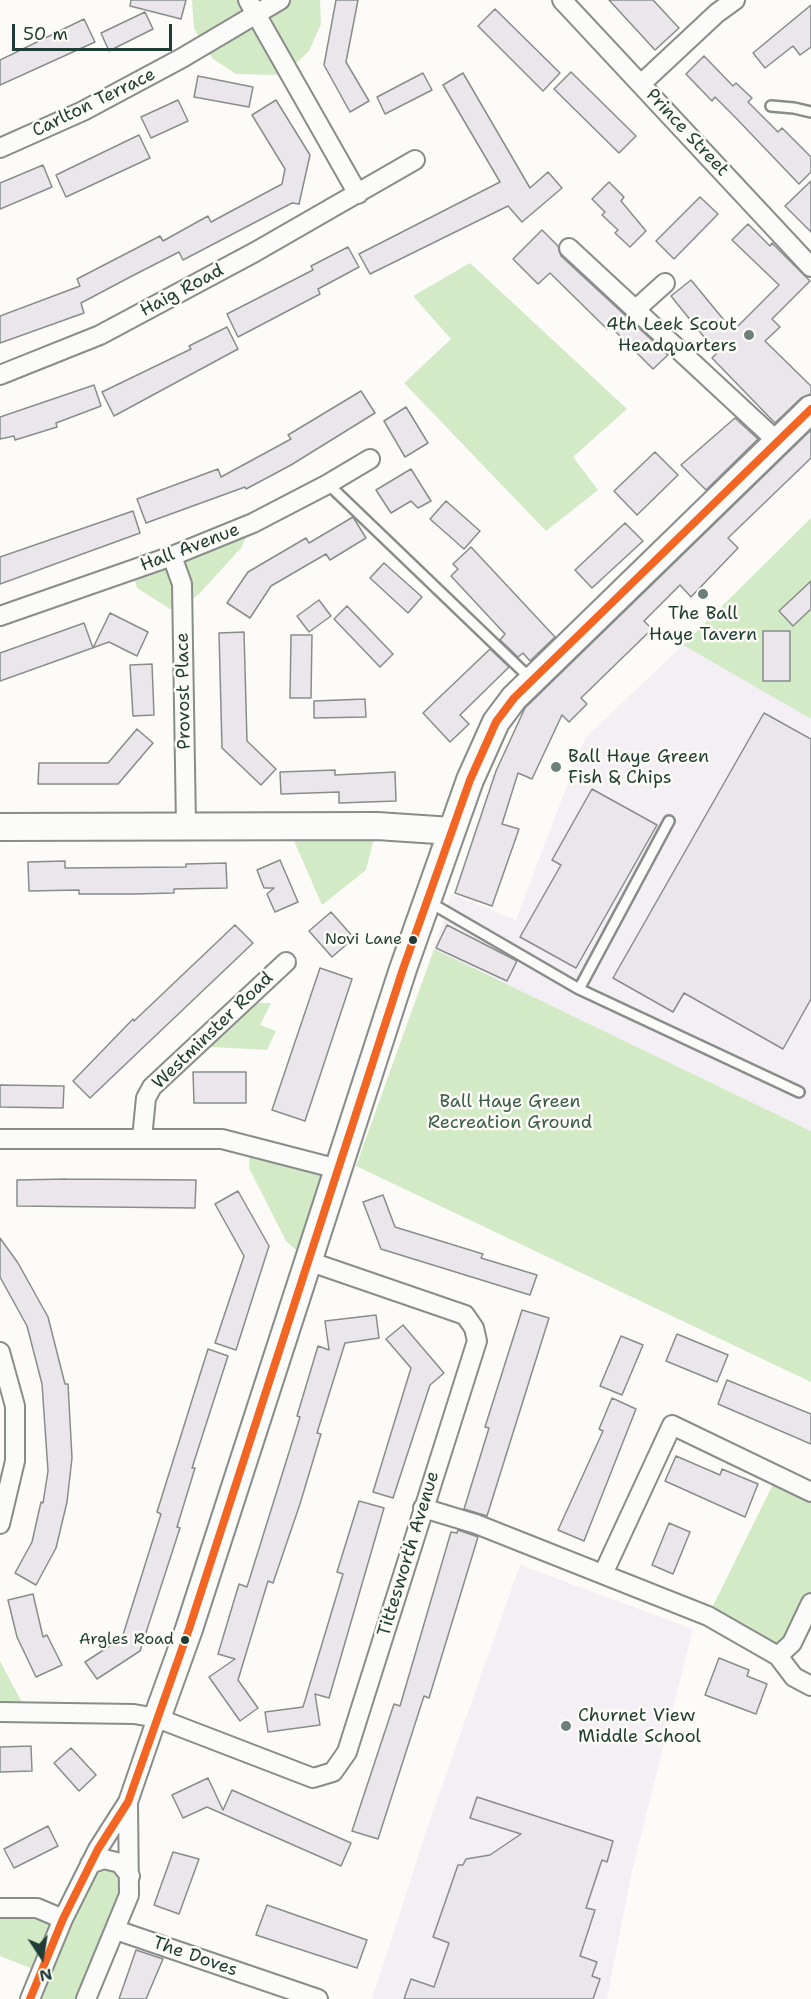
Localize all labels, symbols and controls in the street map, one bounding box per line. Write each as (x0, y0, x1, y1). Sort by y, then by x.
scale bar (15, 12, 176, 50)
text: 50 m (23, 22, 68, 46)
street label: Carlton Terrace (29, 64, 159, 142)
street label: Prince Street (641, 85, 733, 181)
street label: Haig Road (137, 260, 227, 322)
place label: 4th Leek Scout Headquarters (606, 314, 737, 356)
marker: 4th Leek Scout Headquarters (742, 328, 756, 342)
street label: Hall Avenue (137, 519, 243, 577)
marker: The Ball Haye Tavern (696, 587, 710, 601)
place label: The Ball Haye Tavern (649, 603, 757, 646)
street label: Provost Place (172, 632, 196, 750)
place label: Ball Haye Green Fish & Chips (568, 746, 709, 789)
marker: Ball Haye Green Fish & Chips (549, 760, 563, 774)
place label: Novi Lane (325, 930, 402, 950)
marker: Novi Lane (407, 934, 419, 946)
street label: Westminster Road (148, 968, 278, 1094)
park label: Ball Haye Green Recreation Ground (428, 1091, 592, 1134)
street label: Tittesworth Avenue (374, 1469, 444, 1639)
place label: Argles Road (79, 1630, 174, 1650)
marker: Argles Road (179, 1634, 191, 1646)
place label: Churnet View Middle School (578, 1705, 701, 1748)
marker: Churnet View Middle School (559, 1719, 573, 1733)
north arrow (12, 1927, 72, 1987)
street label: The Doves (150, 1932, 240, 1982)
text: N (37, 1964, 54, 1987)

